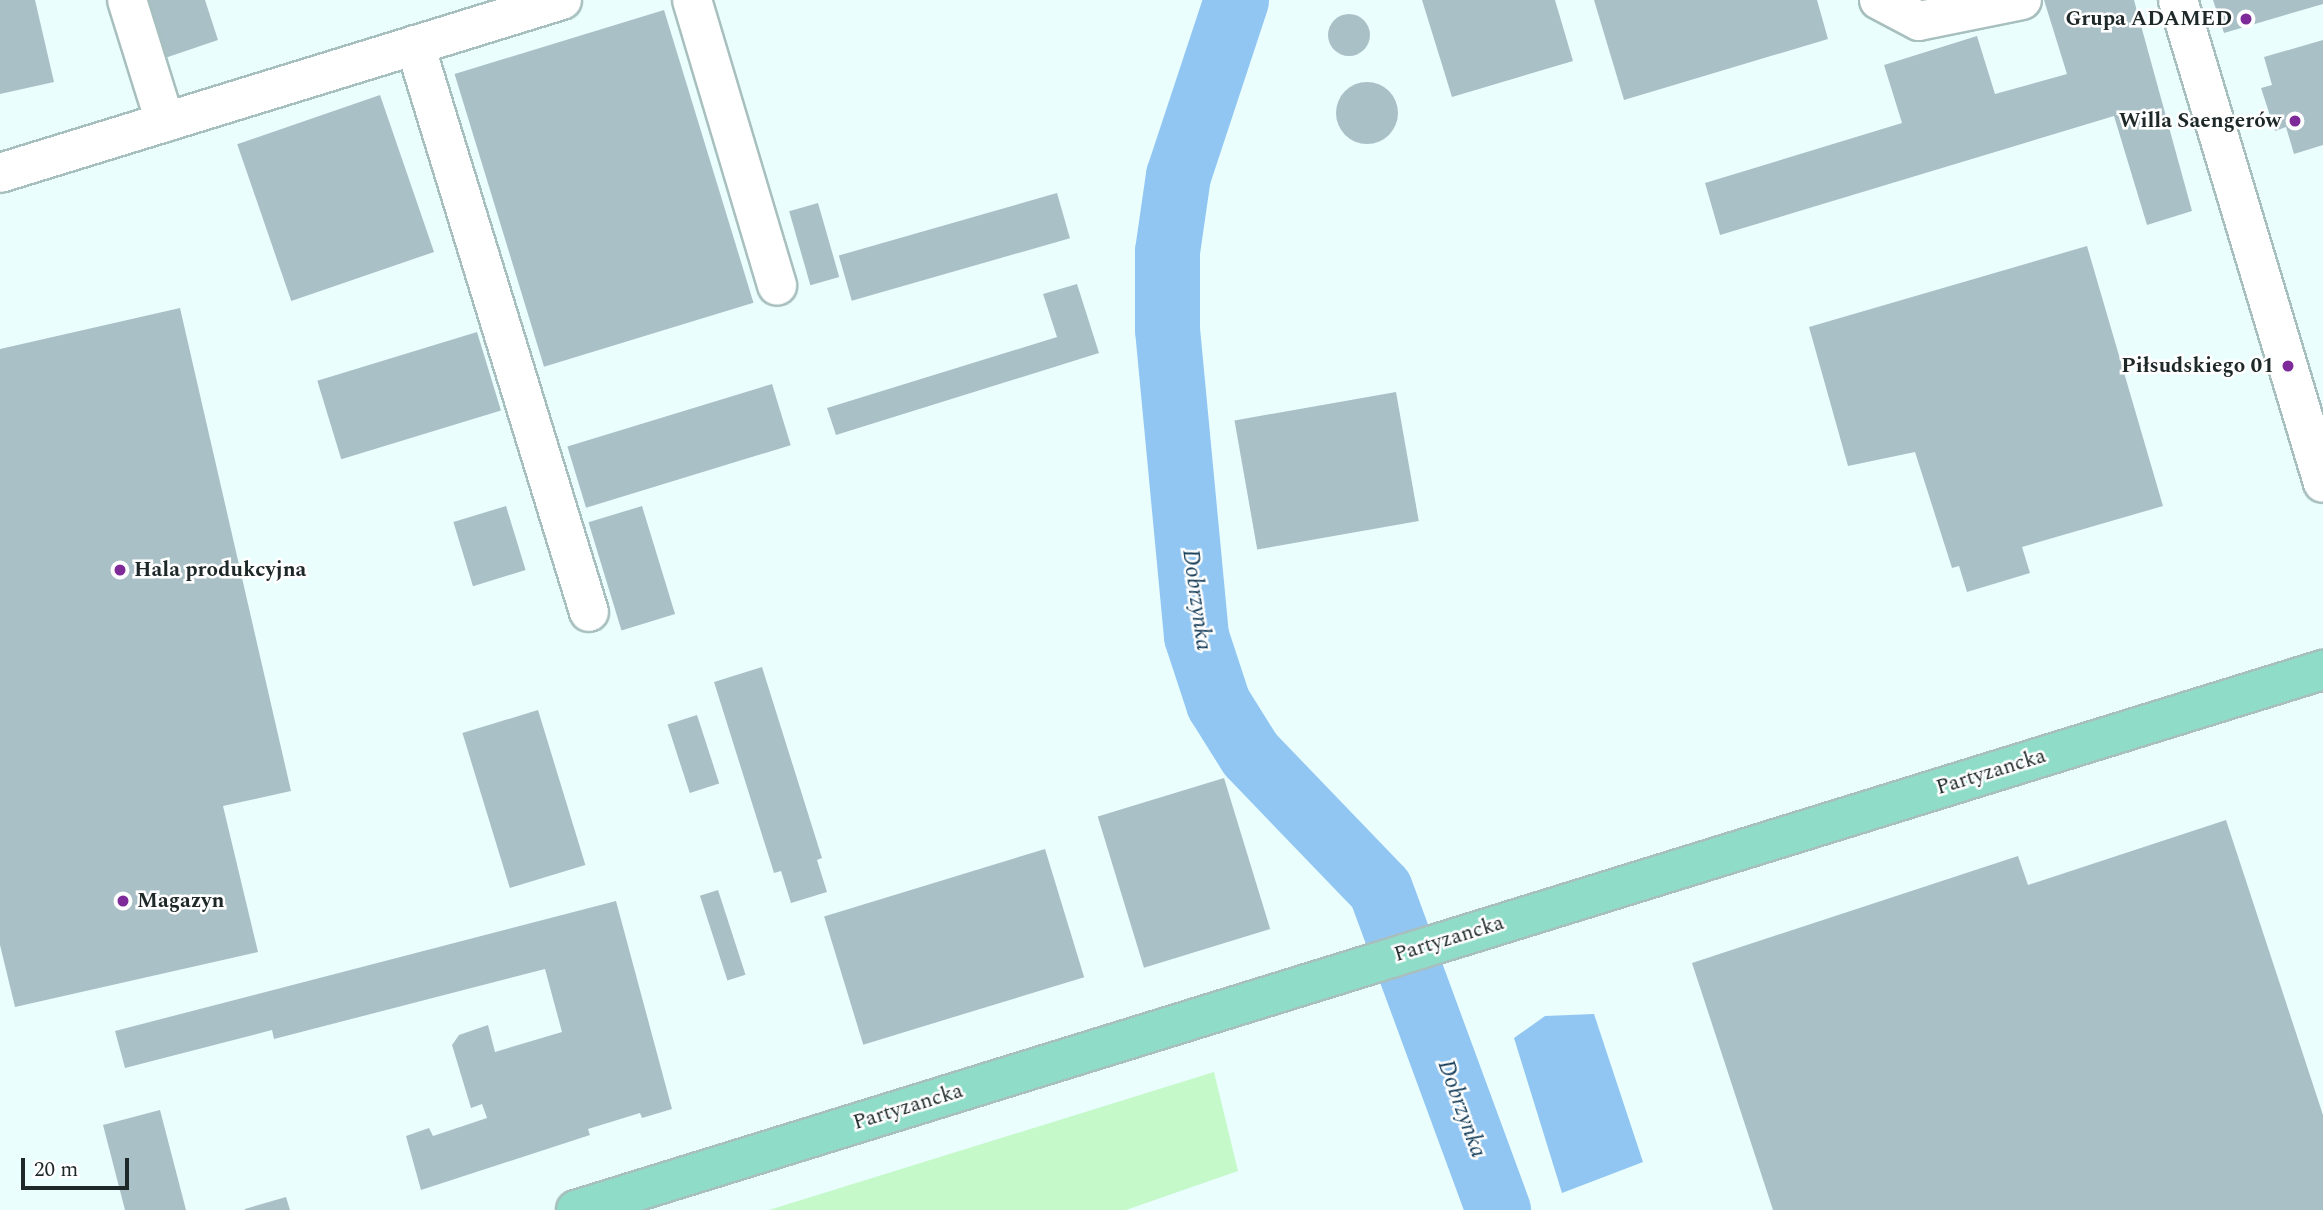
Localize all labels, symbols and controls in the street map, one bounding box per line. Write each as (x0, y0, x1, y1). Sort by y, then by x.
place label: Grupa ADAMED (2065, 6, 2232, 32)
marker: Grupa ADAMED (2238, 11, 2254, 27)
place label: Willa Saengerów (2119, 108, 2281, 134)
marker: Willa Saengerów (2287, 113, 2303, 129)
place label: Piłsudskiego 01 (2121, 353, 2274, 379)
marker: Piłsudskiego 01 (2280, 358, 2296, 374)
water label: Dobrzynka (1175, 548, 1217, 652)
place label: Hala produkcyjna (134, 557, 306, 583)
marker: Hala produkcyjna (112, 562, 128, 578)
street label: Partyzancka (1933, 743, 2049, 801)
place label: Magazyn (137, 888, 224, 914)
marker: Magazyn (115, 893, 131, 909)
street label: Partyzancka (1391, 910, 1507, 968)
water label: Dobrzynka (1431, 1056, 1491, 1162)
street label: Partyzancka (850, 1078, 966, 1136)
scale bar (24, 1144, 133, 1188)
text: 20 m (34, 1154, 78, 1186)

